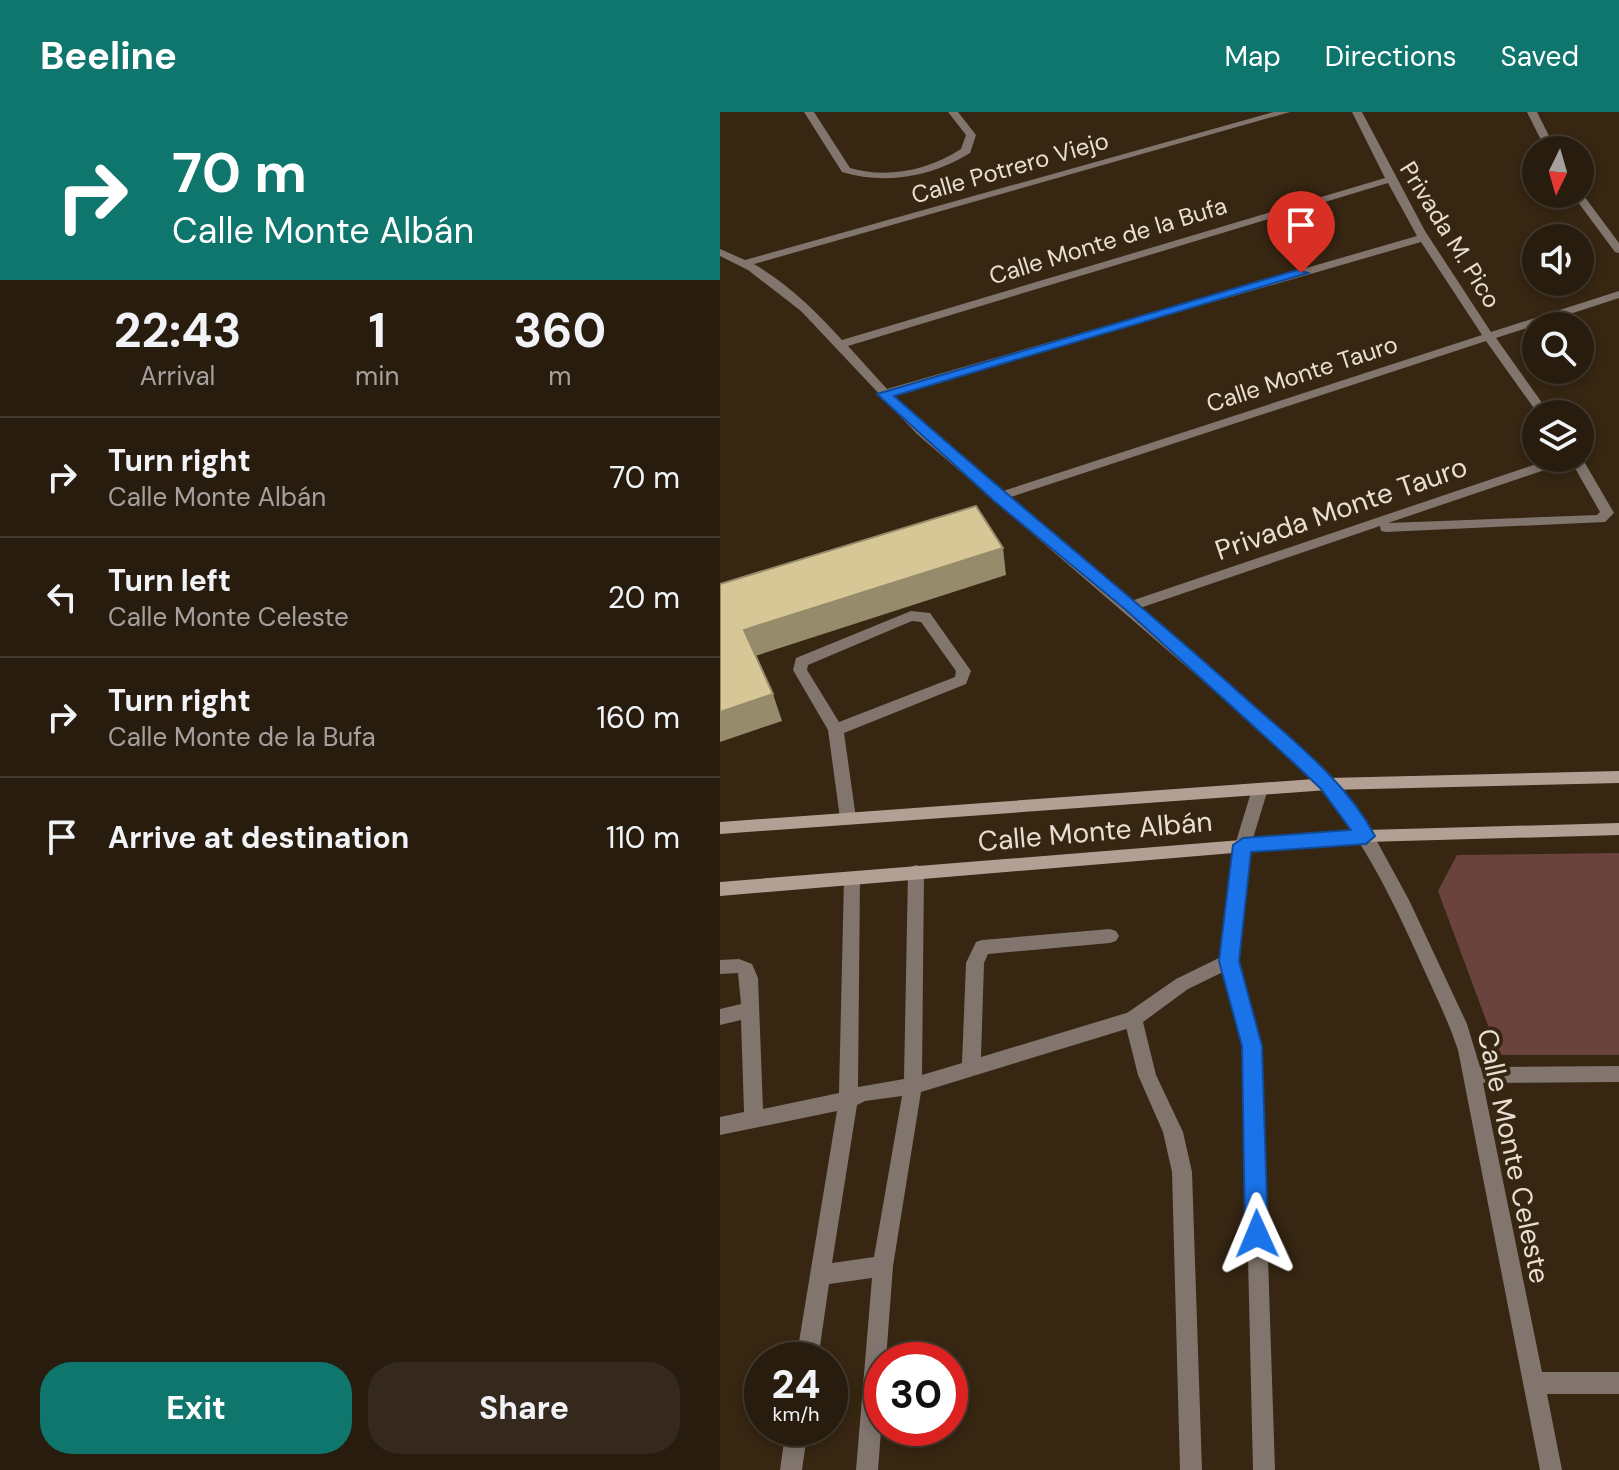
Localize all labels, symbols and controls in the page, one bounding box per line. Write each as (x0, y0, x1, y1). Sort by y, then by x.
text: Beeline (40, 31, 177, 81)
text: Map (1224, 38, 1281, 75)
text: Directions (1325, 38, 1457, 75)
text: Saved (1501, 38, 1579, 75)
street label: Calle Potrero Viejo (908, 125, 1112, 211)
text: 70 m (172, 136, 307, 209)
north arrow (1522, 136, 1594, 208)
map controls (1522, 136, 1594, 472)
icon: right (40, 144, 144, 248)
street label: Privada M. Pico (1393, 156, 1508, 314)
street label: Calle Monte de la Bufa (985, 190, 1231, 291)
pin (1267, 191, 1335, 273)
icon: arrive (1279, 203, 1323, 247)
text: Calle Monte Albán (172, 207, 474, 254)
button: sound (1522, 224, 1594, 296)
text: 22:43 (114, 299, 241, 362)
text: 1 (369, 299, 386, 362)
text: 360 (513, 299, 606, 362)
button: search (1522, 312, 1594, 384)
street label: Calle Monte Tauro (1202, 328, 1401, 419)
text: Arrival (140, 359, 215, 393)
text: min (355, 359, 399, 393)
text: m (548, 359, 571, 393)
button: layers (1522, 400, 1594, 472)
text: Turn right (108, 441, 251, 480)
street label: Privada Monte Tauro (1210, 448, 1472, 569)
icon: right (40, 455, 84, 499)
text: 70 m (609, 458, 680, 497)
text: Calle Monte Albán (108, 480, 326, 514)
text: Turn left (108, 561, 231, 600)
icon: left (40, 575, 84, 619)
text: 20 m (608, 578, 680, 617)
text: Calle Monte Celeste (108, 600, 349, 634)
text: Turn right (108, 681, 251, 720)
icon: right (40, 695, 84, 739)
text: 160 m (597, 698, 680, 737)
text: Calle Monte de la Bufa (108, 720, 376, 754)
street label: Calle Monte Albán (976, 803, 1214, 860)
icon: arrive (40, 815, 84, 859)
text: Arrive at destination (108, 818, 409, 857)
text: 110 m (606, 818, 680, 857)
street label: Calle Monte Celeste (1468, 1025, 1559, 1287)
position arrow (1215, 1192, 1299, 1276)
speed limit sign: 30 (864, 1342, 968, 1446)
text: 24 (772, 1358, 820, 1410)
button: Exit (40, 1362, 352, 1454)
button: Share (368, 1362, 680, 1454)
text: km/h (772, 1401, 820, 1427)

